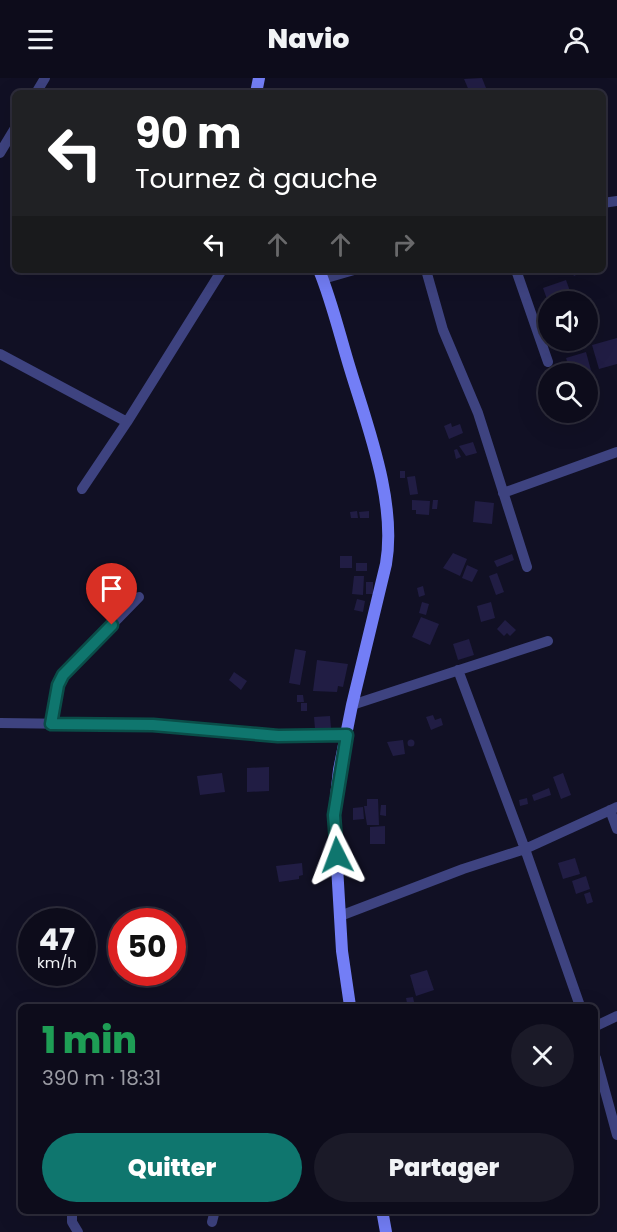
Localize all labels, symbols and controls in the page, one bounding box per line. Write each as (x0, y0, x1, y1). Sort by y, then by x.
text: Navio (267, 20, 350, 57)
icon: menu (24, 23, 57, 56)
icon: person (560, 23, 593, 56)
text: 90 m (135, 104, 242, 163)
icon: left (36, 114, 114, 192)
text: Tournez à gauche (135, 160, 377, 197)
icon: left (198, 228, 231, 261)
icon: ahead (261, 228, 294, 261)
icon: ahead (324, 228, 357, 261)
icon: right (387, 228, 420, 261)
map controls (538, 291, 598, 423)
button: sound (538, 291, 598, 351)
button: search (538, 363, 598, 423)
pin (86, 563, 137, 625)
icon: arrive (95, 572, 128, 605)
position arrow (305, 823, 369, 887)
speed limit sign: 50 (108, 908, 186, 986)
text: 47 (39, 918, 75, 961)
text: km/h (37, 952, 77, 973)
text: 1 min (42, 1015, 137, 1066)
button: close (511, 1024, 574, 1087)
text: 390 m · 18:31 (42, 1064, 161, 1092)
button: Quitter (42, 1133, 302, 1202)
button: Partager (314, 1133, 574, 1202)

